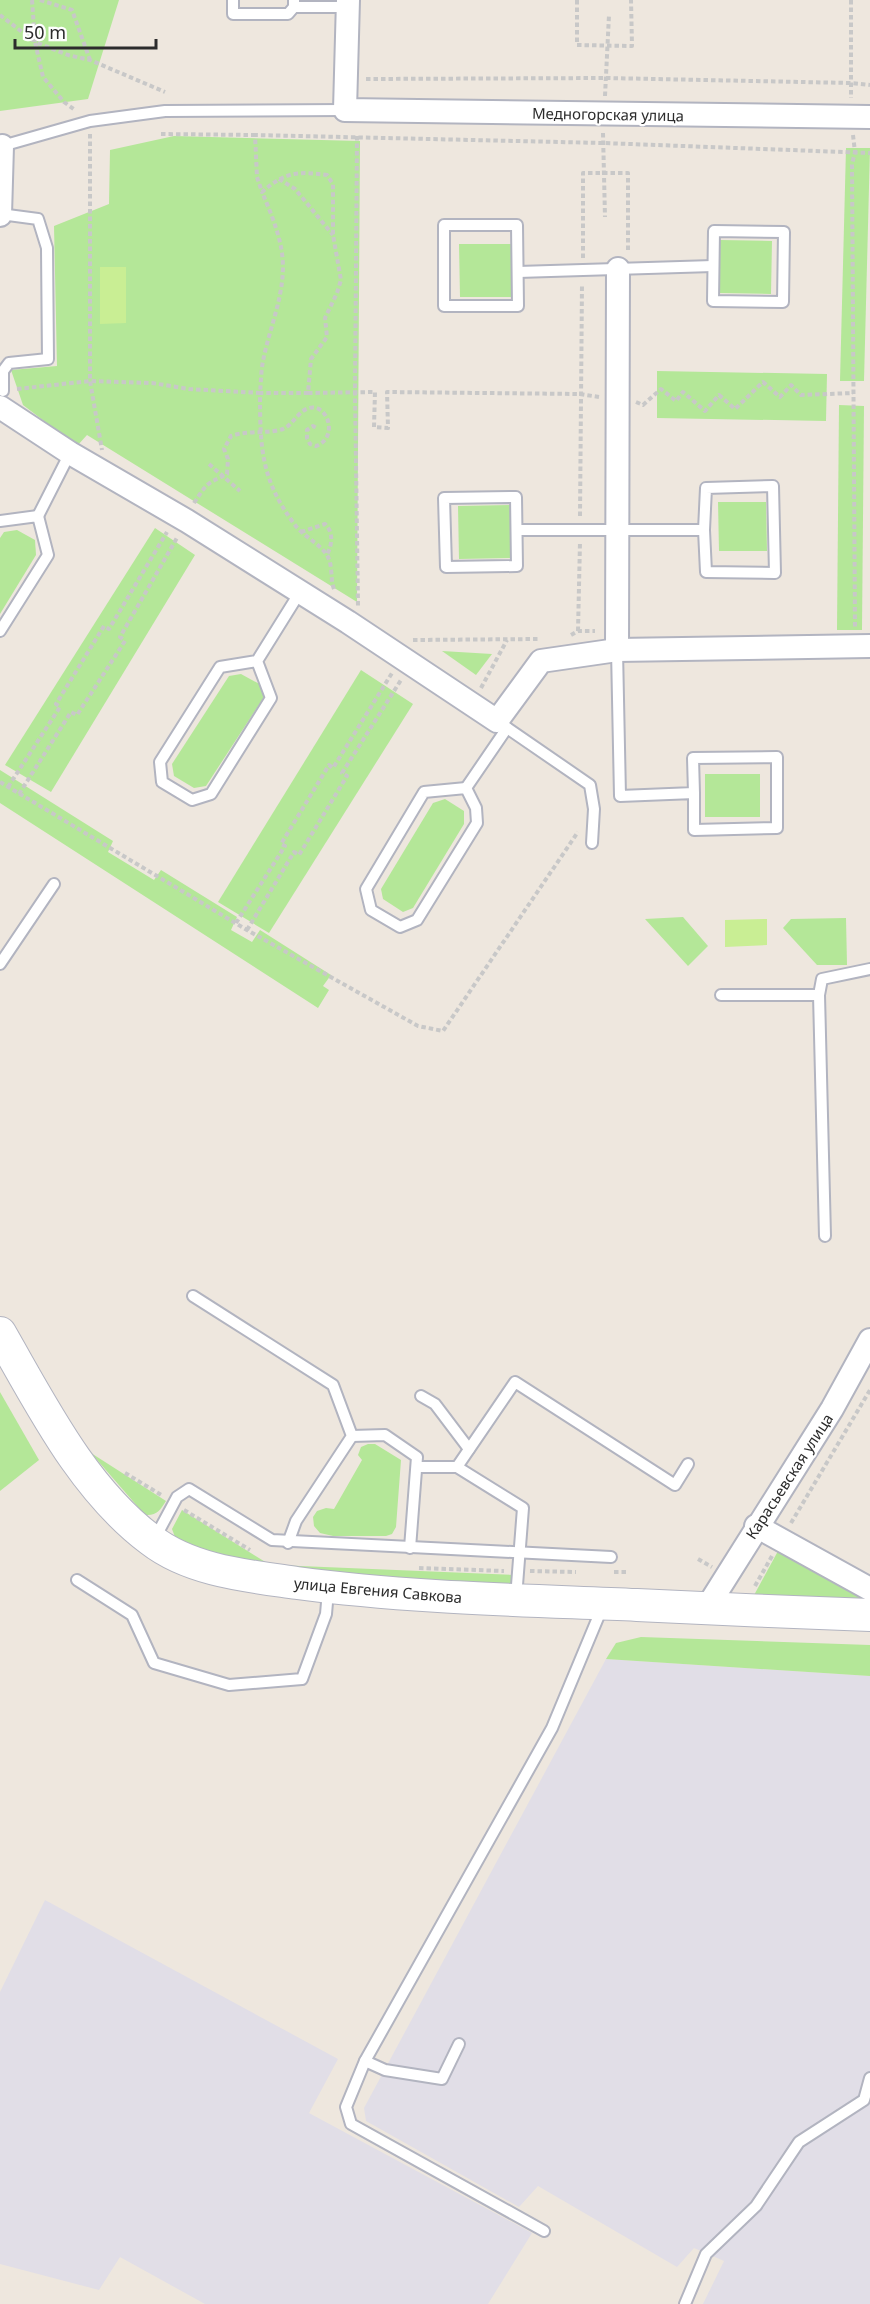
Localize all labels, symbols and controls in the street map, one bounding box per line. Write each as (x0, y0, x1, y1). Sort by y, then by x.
scale bar (15, 12, 156, 50)
text: 50 m (24, 20, 66, 44)
street label: Медногорская улица (532, 103, 684, 125)
street label: Карасьевская улица (741, 1409, 837, 1543)
street label: улица Евгения Савкова (293, 1573, 463, 1607)

